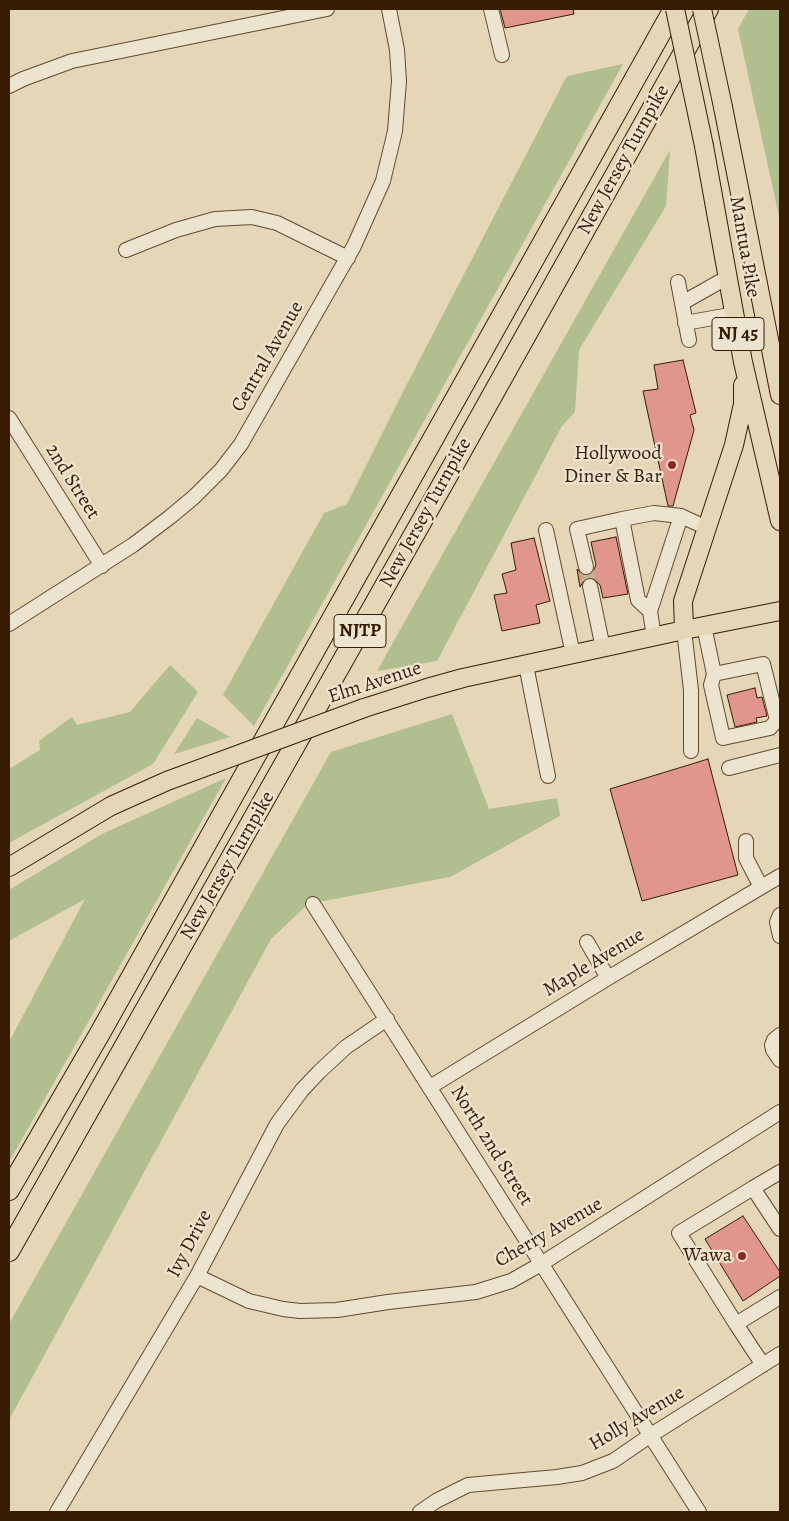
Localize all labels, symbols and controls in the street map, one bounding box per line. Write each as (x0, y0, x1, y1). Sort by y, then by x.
street label: New Jersey Turnpike (573, 81, 675, 239)
street label: Mantua Pike (723, 194, 765, 300)
street label: Central Avenue (227, 297, 309, 417)
road number: NJ 45 (712, 318, 764, 350)
street label: New Jersey Turnpike (375, 434, 477, 592)
street label: 2nd Street (39, 440, 105, 524)
place label: Hollywood Diner & Bar (564, 442, 662, 489)
marker: Hollywood Diner & Bar (666, 459, 678, 471)
road number: NJTP (334, 614, 386, 648)
street label: Elm Avenue (325, 657, 425, 709)
street label: New Jersey Turnpike (176, 787, 280, 945)
street label: Maple Avenue (539, 923, 649, 1003)
street label: North 2nd Street (444, 1081, 538, 1211)
street label: Cherry Avenue (491, 1193, 607, 1273)
street label: Ivy Drive (162, 1206, 218, 1282)
place label: Wawa (683, 1244, 732, 1268)
marker: Wawa (736, 1250, 748, 1262)
street label: Holly Avenue (585, 1381, 689, 1457)

